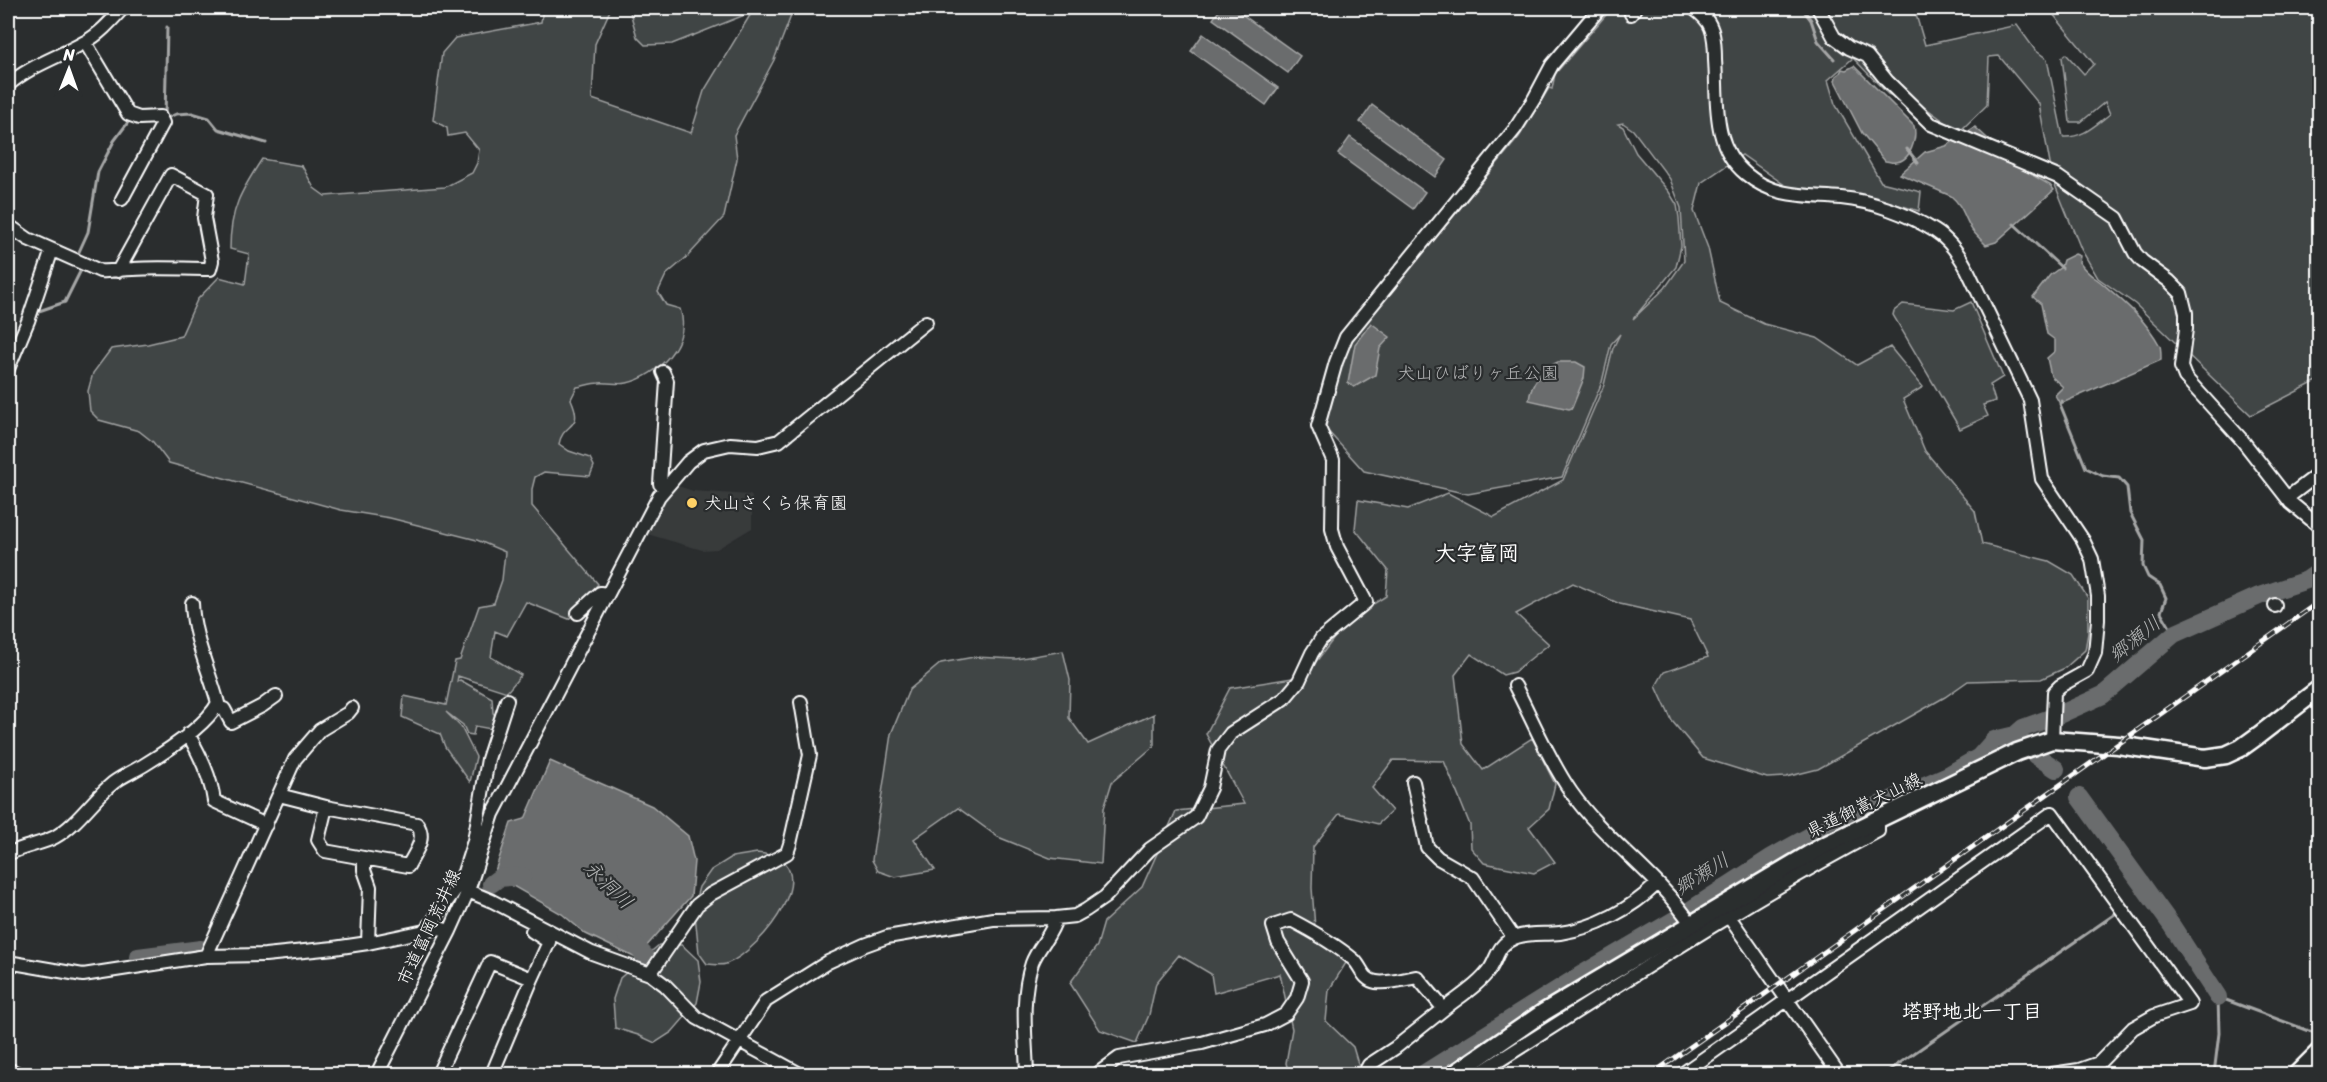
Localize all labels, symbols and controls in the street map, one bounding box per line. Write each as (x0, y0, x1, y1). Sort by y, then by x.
north arrow (39, 39, 99, 99)
text: N (62, 40, 76, 69)
park label: 犬山ひばりヶ丘公園 (1397, 357, 1559, 389)
place label: 犬山さくら保育園 (704, 487, 848, 519)
marker: 犬山さくら保育園 (685, 496, 699, 510)
district label: 大字富岡 (1435, 534, 1519, 572)
water label: 郷瀬川 (2101, 607, 2169, 671)
street label: 県道御嵩犬山線 (1800, 763, 1928, 847)
water label: 郷瀬川 (1667, 843, 1737, 905)
water label: 永洞川 (574, 852, 642, 918)
street label: 市道富岡荒井線 (388, 863, 470, 991)
district label: 塔野地北一丁目 (1902, 994, 2042, 1029)

